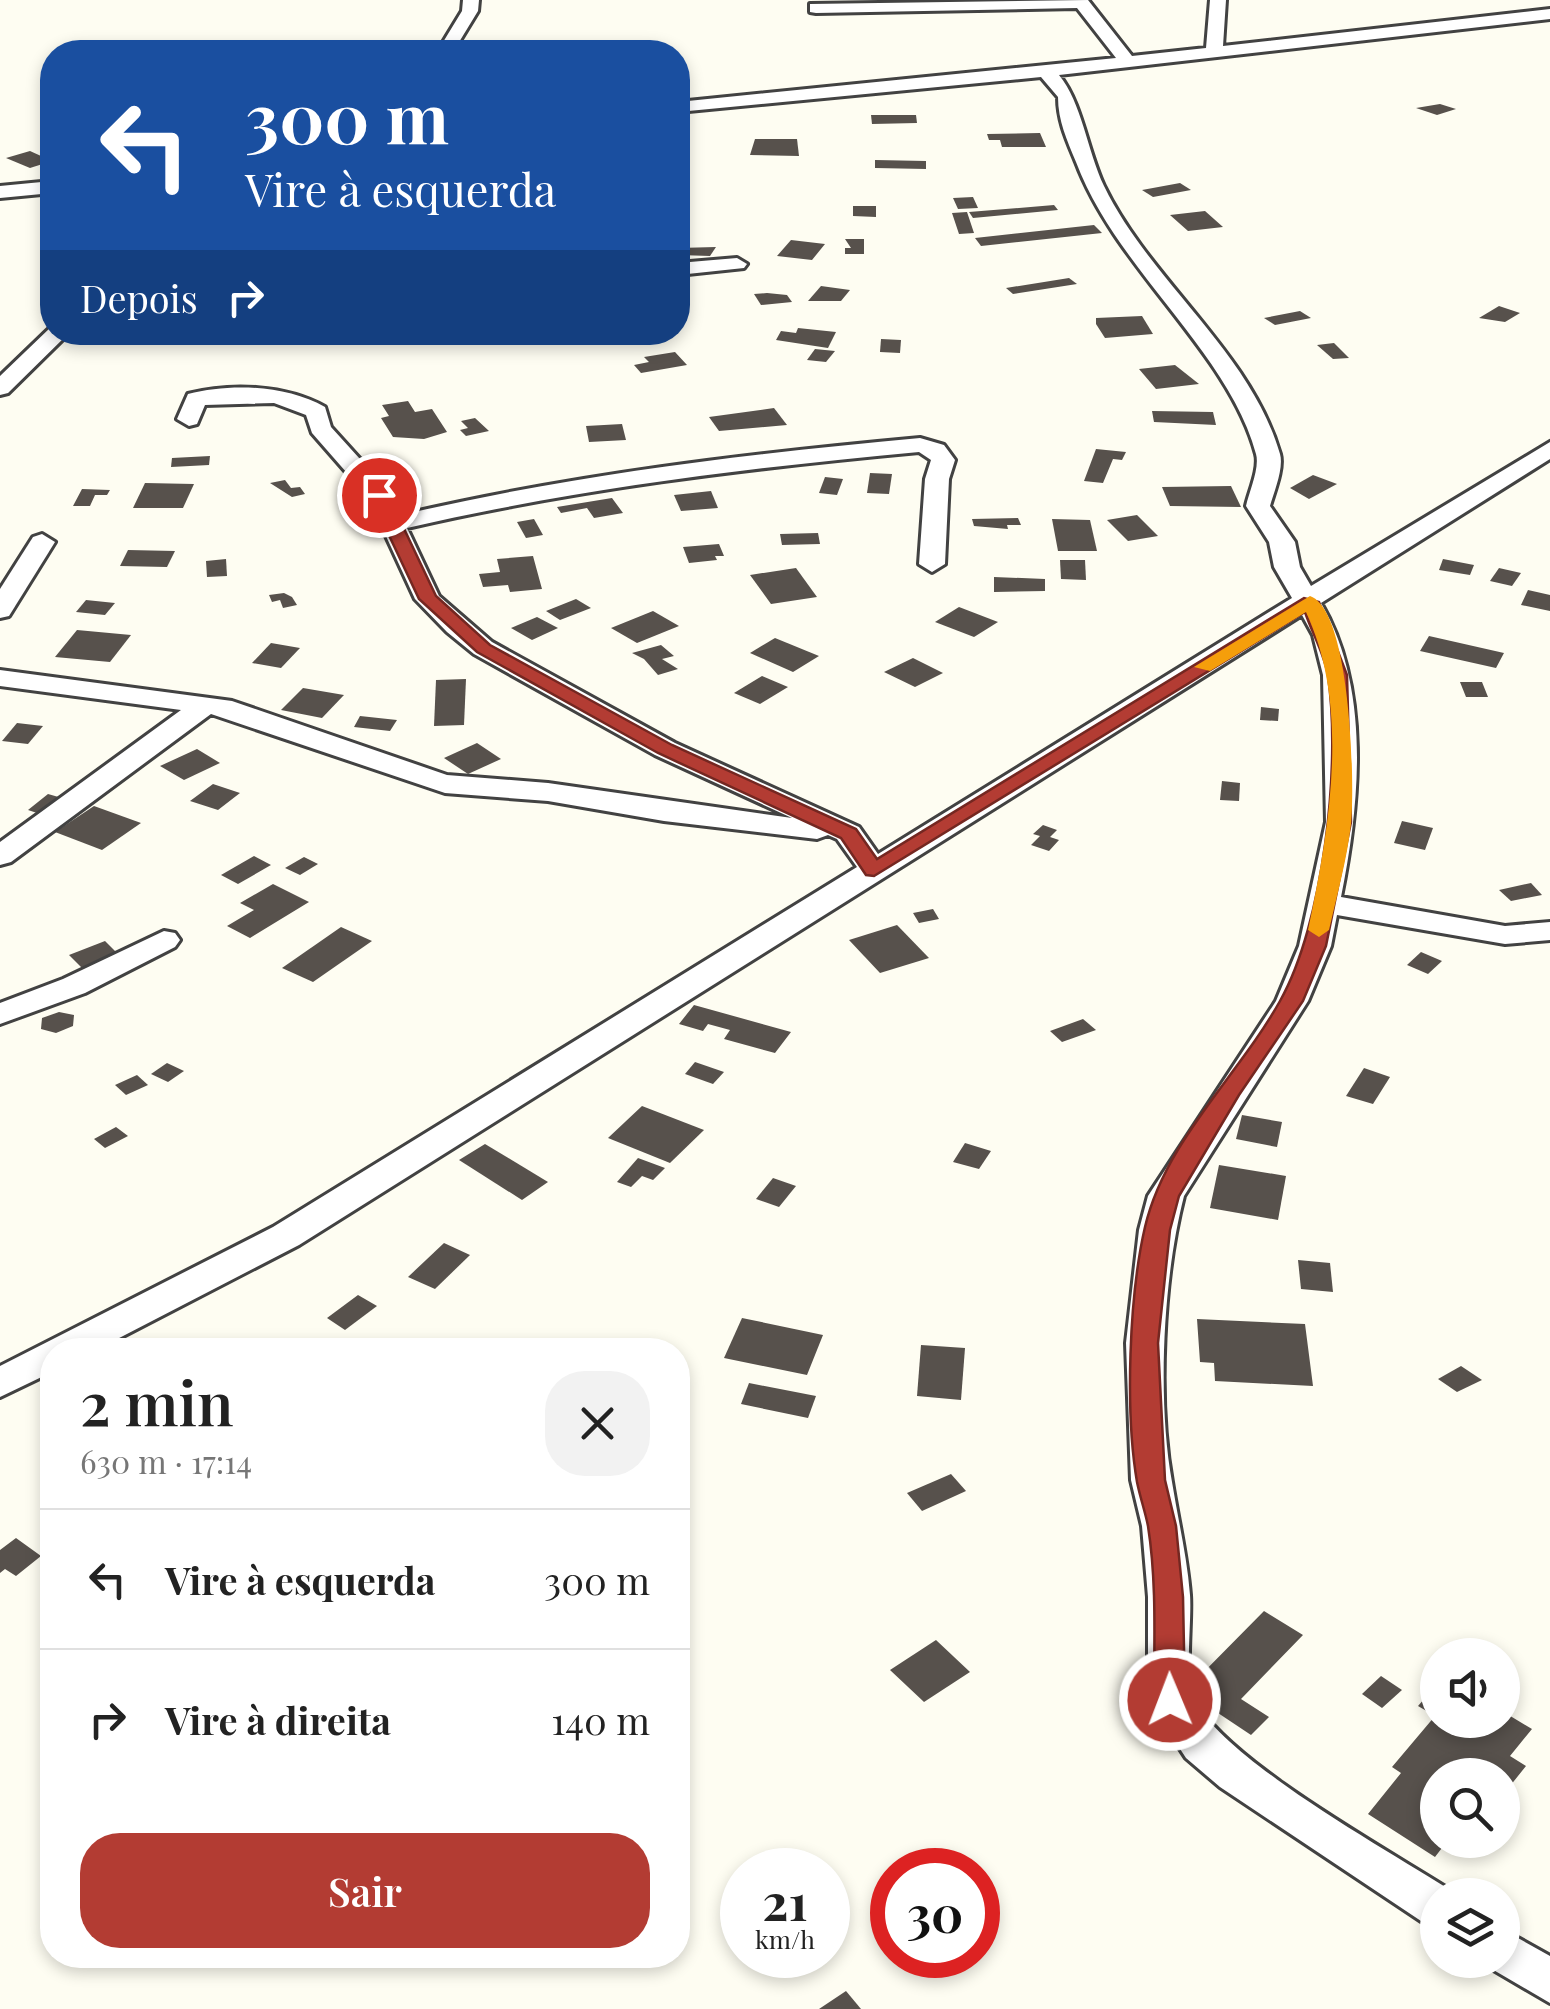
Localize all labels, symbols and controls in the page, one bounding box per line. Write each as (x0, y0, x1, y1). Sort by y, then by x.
text: 300 m (245, 68, 449, 162)
icon: left (80, 80, 210, 210)
text: Vire à esquerda (245, 158, 556, 218)
icon: right (218, 270, 273, 325)
text: Depois (80, 272, 198, 323)
pin (337, 453, 422, 538)
icon: arrive (352, 468, 407, 523)
text: 2 min (80, 1361, 233, 1441)
button: close (545, 1371, 650, 1476)
text: 630 m · 17:14 (80, 1439, 252, 1482)
icon: left (80, 1552, 135, 1607)
text: Vire à esquerda (165, 1554, 435, 1605)
text: 300 m (544, 1554, 650, 1605)
map controls (1420, 1638, 1520, 1978)
button: sound (1420, 1638, 1520, 1738)
position arrow (1118, 1648, 1222, 1752)
icon: right (80, 1692, 135, 1747)
text: Vire à direita (165, 1694, 391, 1745)
text: 140 m (551, 1694, 650, 1745)
button: search (1420, 1758, 1520, 1858)
button: Sair (80, 1833, 650, 1948)
speed limit sign: 30 (870, 1848, 1000, 1978)
text: 21 (762, 1867, 808, 1934)
button: layers (1420, 1878, 1520, 1978)
text: km/h (755, 1922, 815, 1955)

